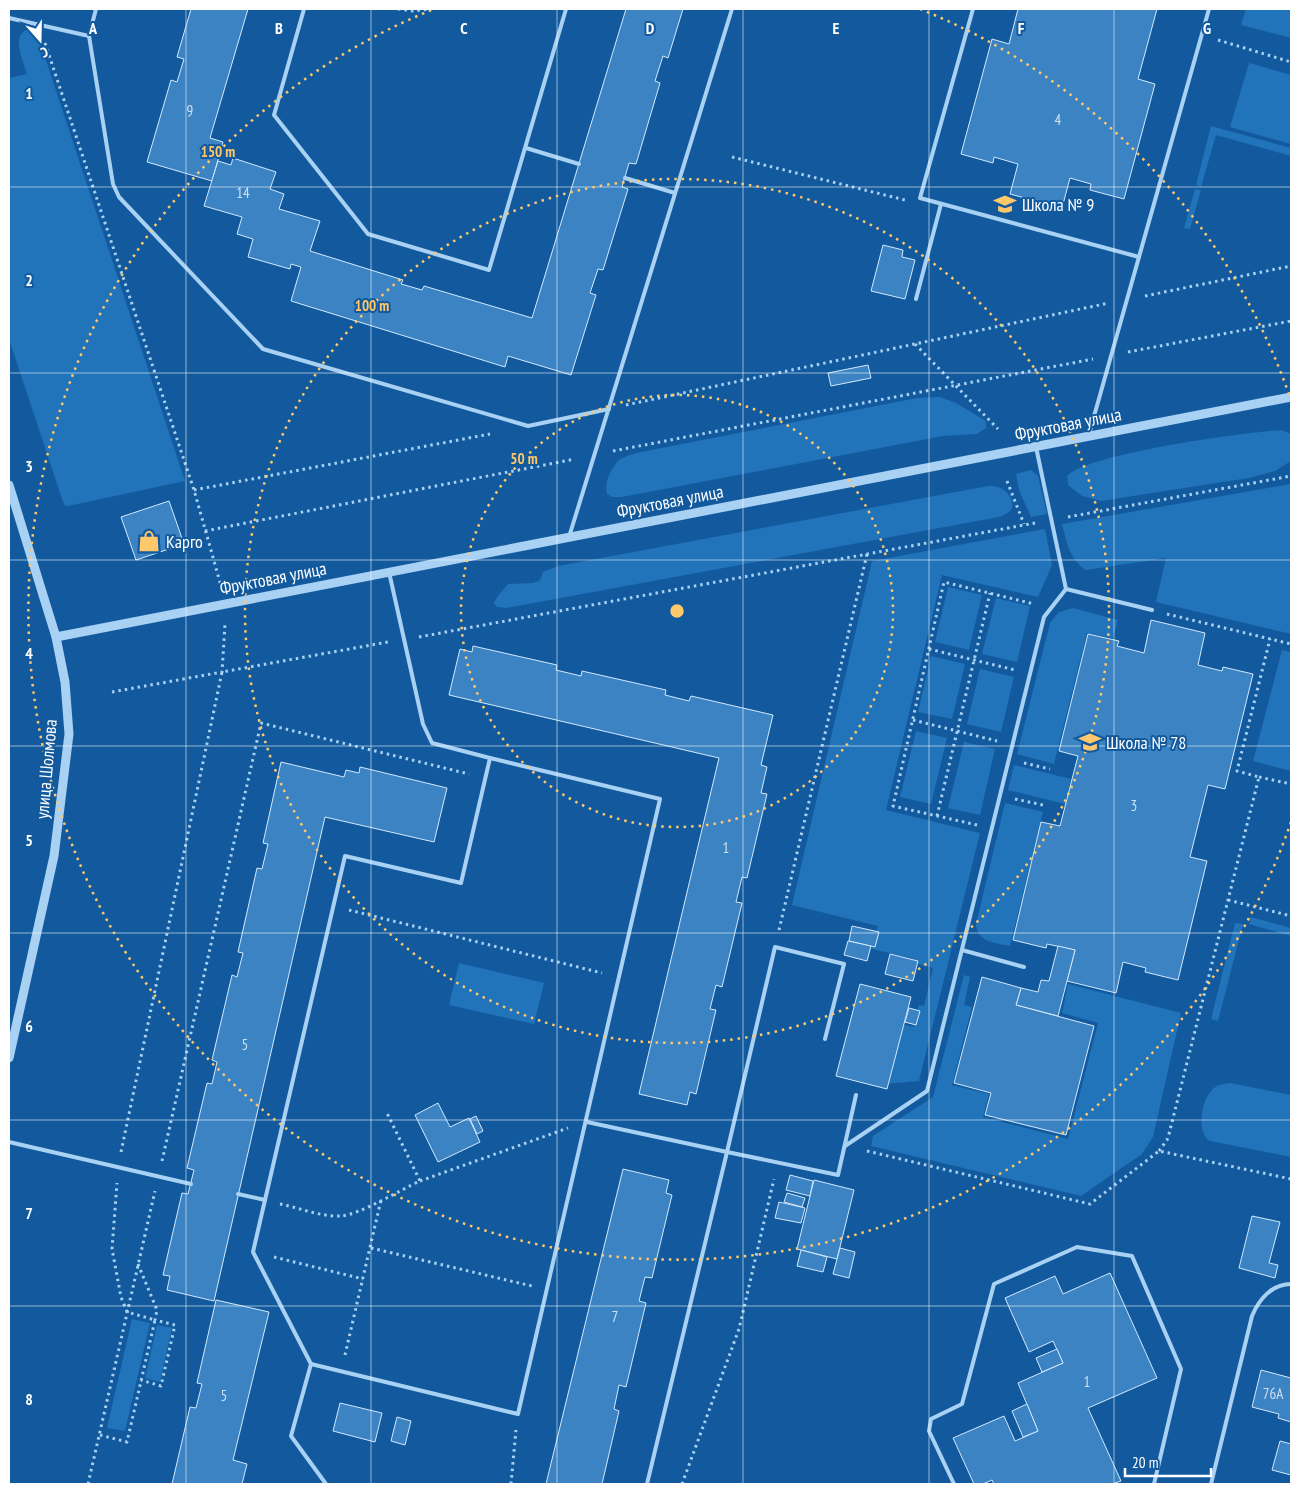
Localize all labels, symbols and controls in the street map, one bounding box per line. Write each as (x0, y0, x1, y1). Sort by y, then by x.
north arrow (15, 15, 65, 65)
text: A (88, 18, 98, 38)
text: B (275, 18, 283, 38)
text: C (460, 18, 468, 38)
text: D (646, 18, 655, 38)
text: E (833, 18, 840, 38)
text: F (1018, 18, 1025, 38)
text: G (1203, 18, 1211, 38)
text: С (38, 43, 51, 62)
text: 1 (25, 83, 33, 103)
house number: 9 (187, 101, 193, 120)
house number: 4 (1055, 110, 1062, 129)
text: 150 m (201, 142, 235, 161)
house number: 14 (236, 183, 250, 202)
school or university icon: Школа № 9 (992, 191, 1018, 217)
place label: Школа № 9 (1022, 193, 1094, 216)
text: 2 (25, 270, 33, 290)
text: 100 m (355, 296, 389, 315)
street label: Фруктовая улица (1013, 402, 1123, 446)
text: 50 m (510, 449, 538, 468)
text: 3 (25, 456, 33, 476)
street label: Фруктовая улица (615, 479, 725, 523)
shop icon: Карго (136, 528, 162, 554)
place label: Карго (166, 530, 203, 553)
street label: Фруктовая улица (218, 556, 328, 600)
centre of rings (668, 602, 686, 620)
text: 4 (25, 643, 33, 663)
street label: улица Шолмова (30, 718, 62, 820)
school or university icon: Школа № 78 (1077, 729, 1103, 755)
place label: Школа № 78 (1106, 731, 1186, 754)
house number: 3 (1131, 796, 1137, 815)
text: 5 (25, 830, 33, 850)
house number: 1 (723, 838, 729, 857)
text: 6 (25, 1016, 33, 1036)
house number: 5 (242, 1035, 248, 1054)
text: 7 (25, 1203, 33, 1223)
house number: 7 (612, 1307, 618, 1326)
house number: 1 (1084, 1372, 1090, 1391)
house number: 76А (1263, 1384, 1284, 1403)
house number: 5 (221, 1386, 227, 1405)
text: 8 (25, 1389, 33, 1409)
scale bar (1125, 1446, 1211, 1478)
text: 20 m (1132, 1453, 1158, 1472)

